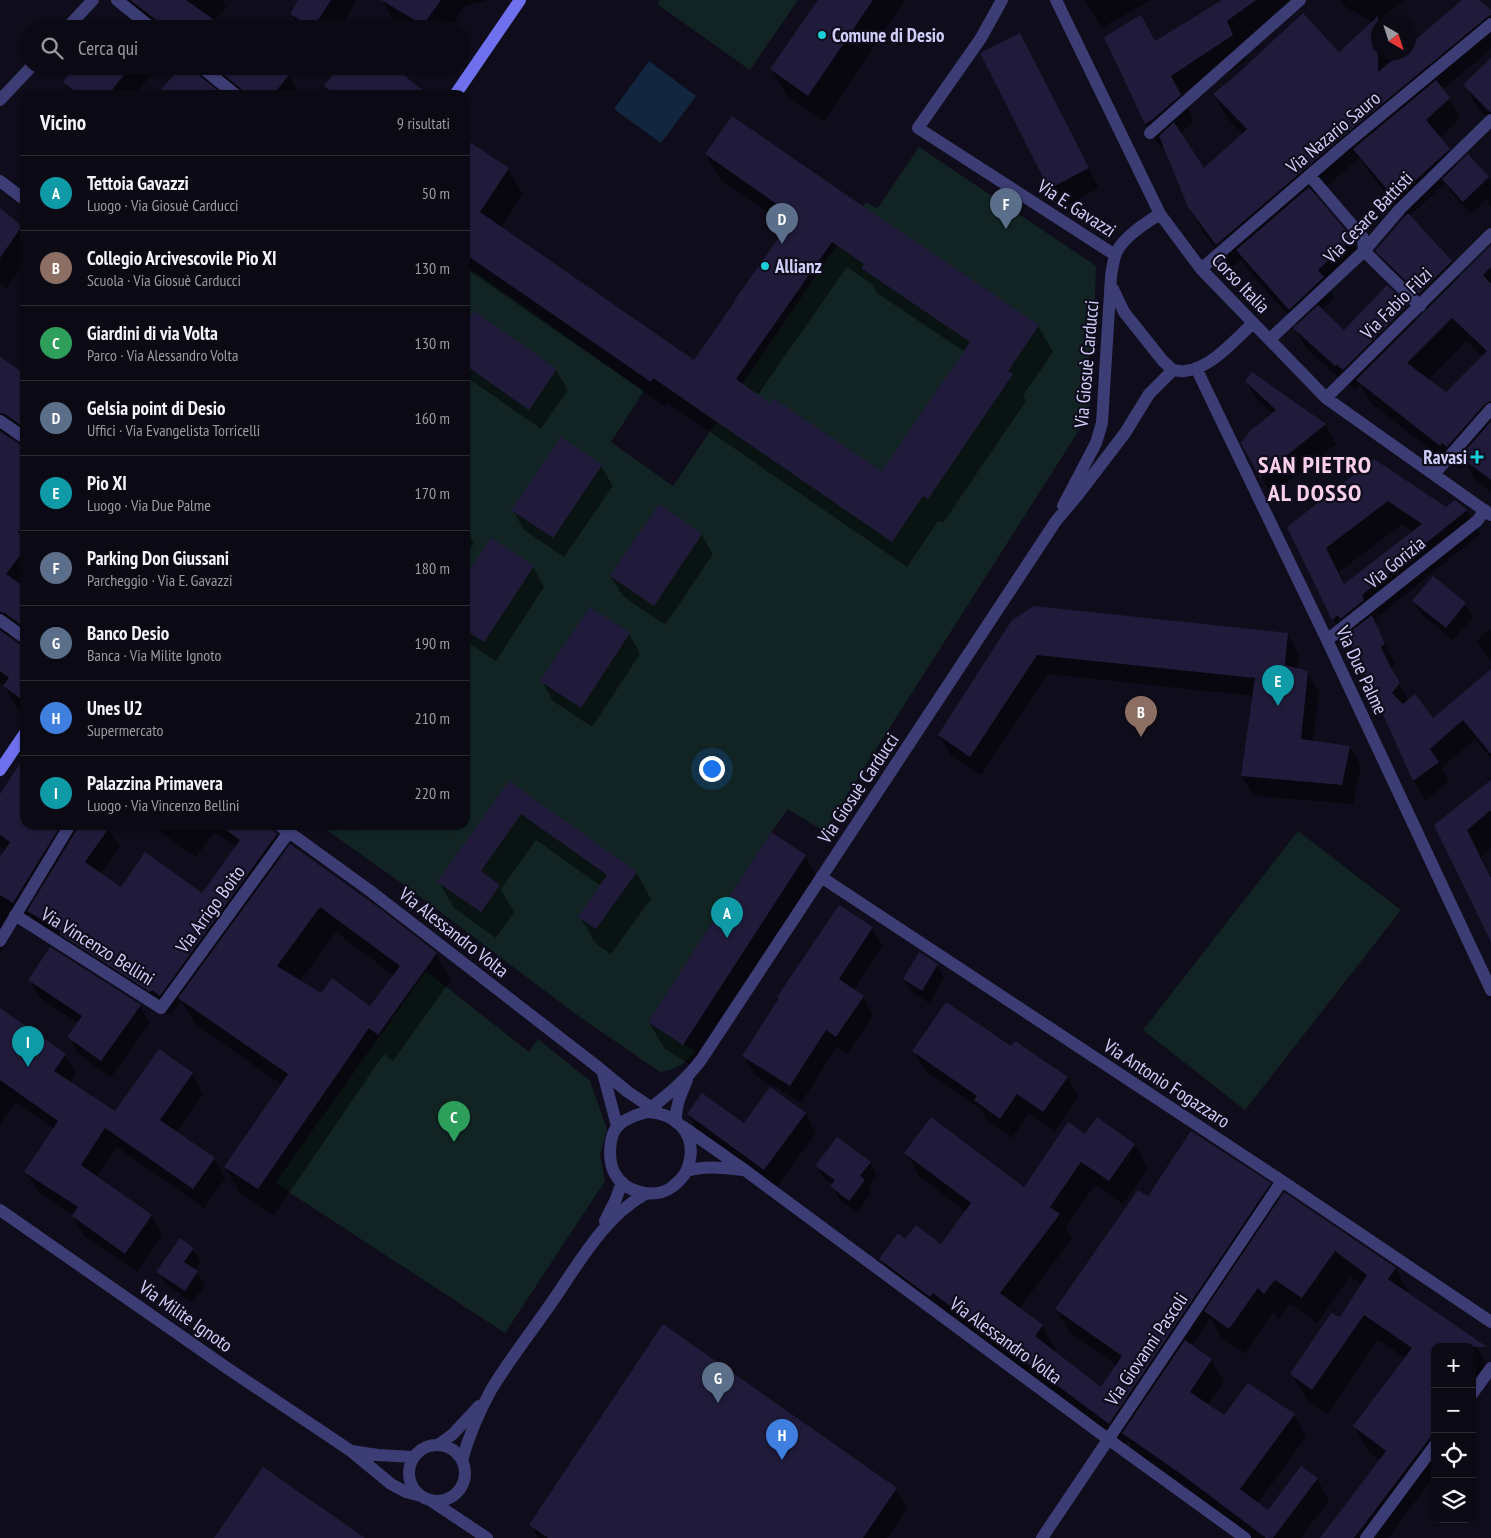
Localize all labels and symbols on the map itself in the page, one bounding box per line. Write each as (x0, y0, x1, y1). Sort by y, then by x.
north arrow (1371, 15, 1416, 60)
place label: Comune di Desio (832, 23, 945, 47)
marker: Comune di Desio (816, 29, 828, 41)
street label: Via Nazario Sauro (1280, 86, 1385, 179)
street label: Via Cesare Battisti (1317, 166, 1418, 269)
street label: Via E. Gavazzi (1032, 173, 1121, 242)
pin: F (990, 188, 1022, 229)
pin: D (766, 203, 798, 244)
street label: Corso Italia (1207, 248, 1275, 318)
place label: Allianz (774, 254, 822, 278)
marker: Allianz (759, 260, 771, 272)
street label: Via Fabio Filzi (1354, 262, 1437, 345)
street label: Via Giosuè Carducci (1068, 299, 1104, 430)
place label: Ravasi (1423, 445, 1467, 469)
district label: SAN PIETRO AL DOSSO (1258, 449, 1372, 508)
marker: Ravasi (1471, 451, 1483, 463)
street label: Via Gorizia (1359, 531, 1430, 594)
street label: Via Due Palme (1331, 621, 1393, 718)
pin: E (1262, 665, 1294, 706)
pin: B (1125, 696, 1157, 737)
street label: Via Giosuè Carducci (812, 728, 904, 849)
your location (699, 756, 725, 782)
street label: Via Arrigo Boito (170, 860, 250, 958)
street label: Via Alessandro Volta (394, 881, 514, 982)
pin: A (711, 897, 743, 938)
street label: Via Vincenzo Bellini (36, 901, 159, 990)
pin: I (12, 1026, 44, 1067)
street label: Via Antonio Fogazzaro (1098, 1033, 1235, 1133)
pin: C (438, 1101, 470, 1142)
street label: Via Milite Ignoto (134, 1274, 237, 1357)
street label: Via Giovanni Pascoli (1099, 1288, 1193, 1411)
street label: Via Alessandro Volta (944, 1291, 1067, 1389)
pin: G (702, 1362, 734, 1403)
pin: H (766, 1419, 798, 1460)

